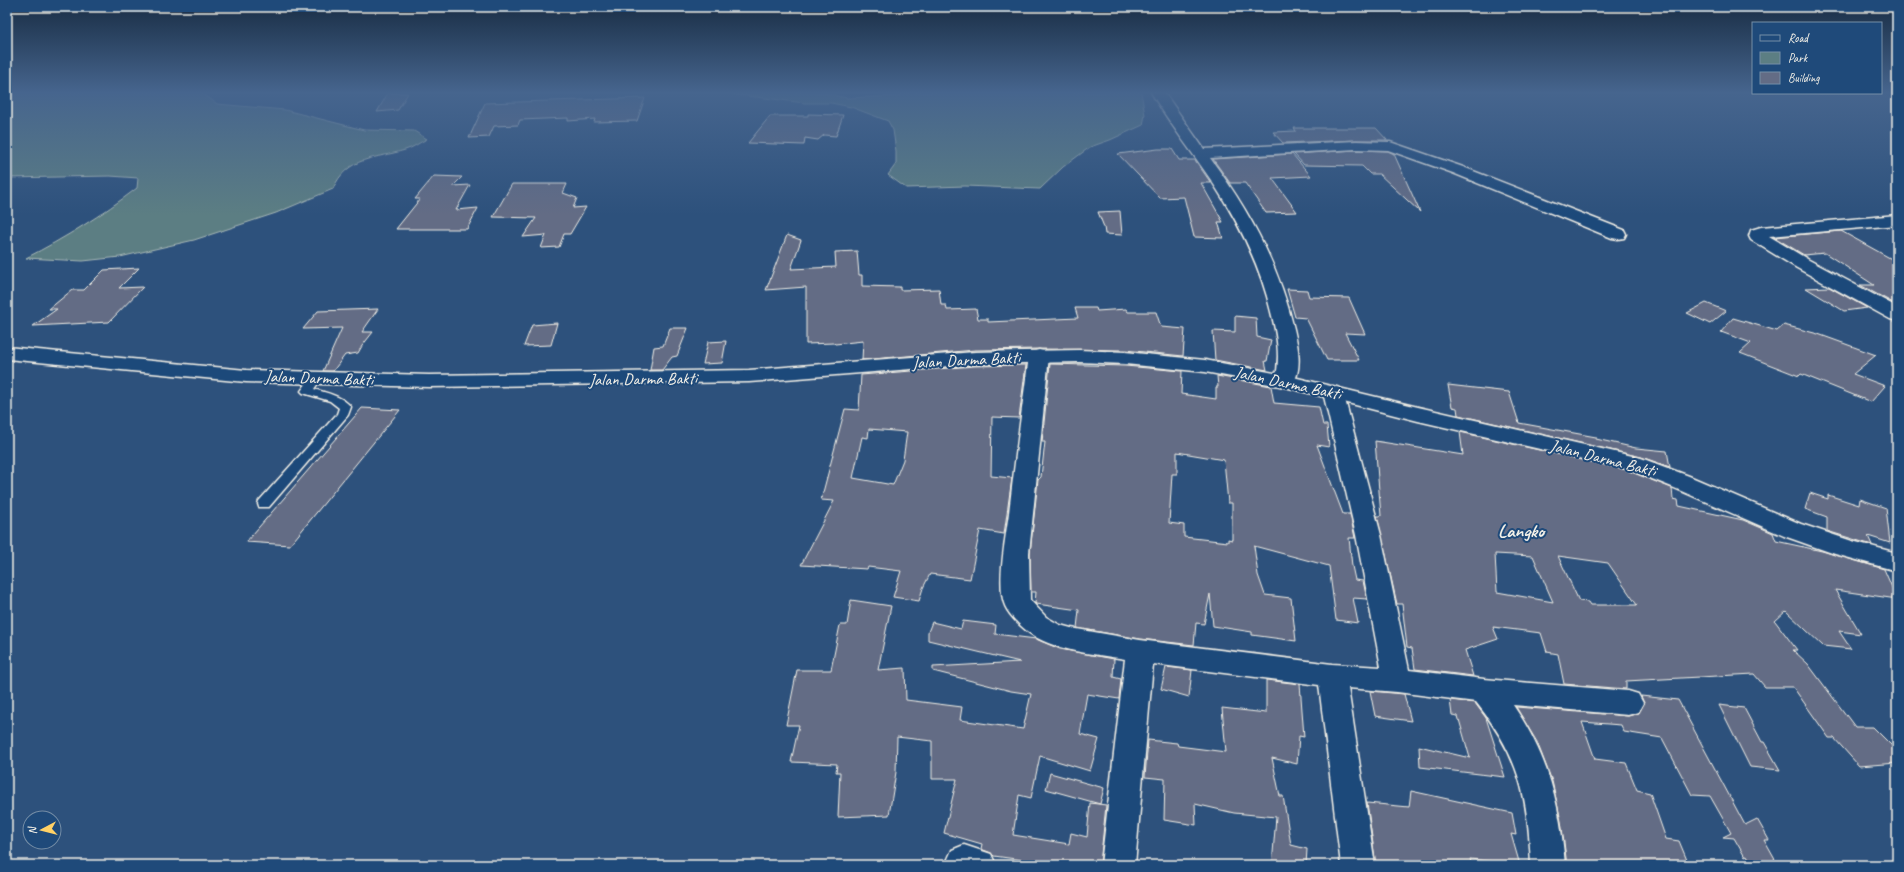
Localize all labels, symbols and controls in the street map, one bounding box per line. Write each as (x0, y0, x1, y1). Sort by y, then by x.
legend (1752, 22, 1882, 94)
text: Road (1788, 30, 1810, 46)
text: Park (1788, 50, 1809, 66)
text: Building (1788, 70, 1820, 86)
street label: Jalan Darma Bakti (910, 347, 1023, 373)
street label: Jalan Darma Bakti (1232, 361, 1346, 405)
street label: Jalan Darma Bakti (263, 366, 376, 390)
street label: Jalan Darma Bakti (588, 368, 700, 390)
street label: Jalan Darma Bakti (1547, 434, 1661, 482)
district label: Langko (1498, 519, 1546, 543)
north arrow (22, 810, 62, 850)
text: N (24, 825, 39, 835)

